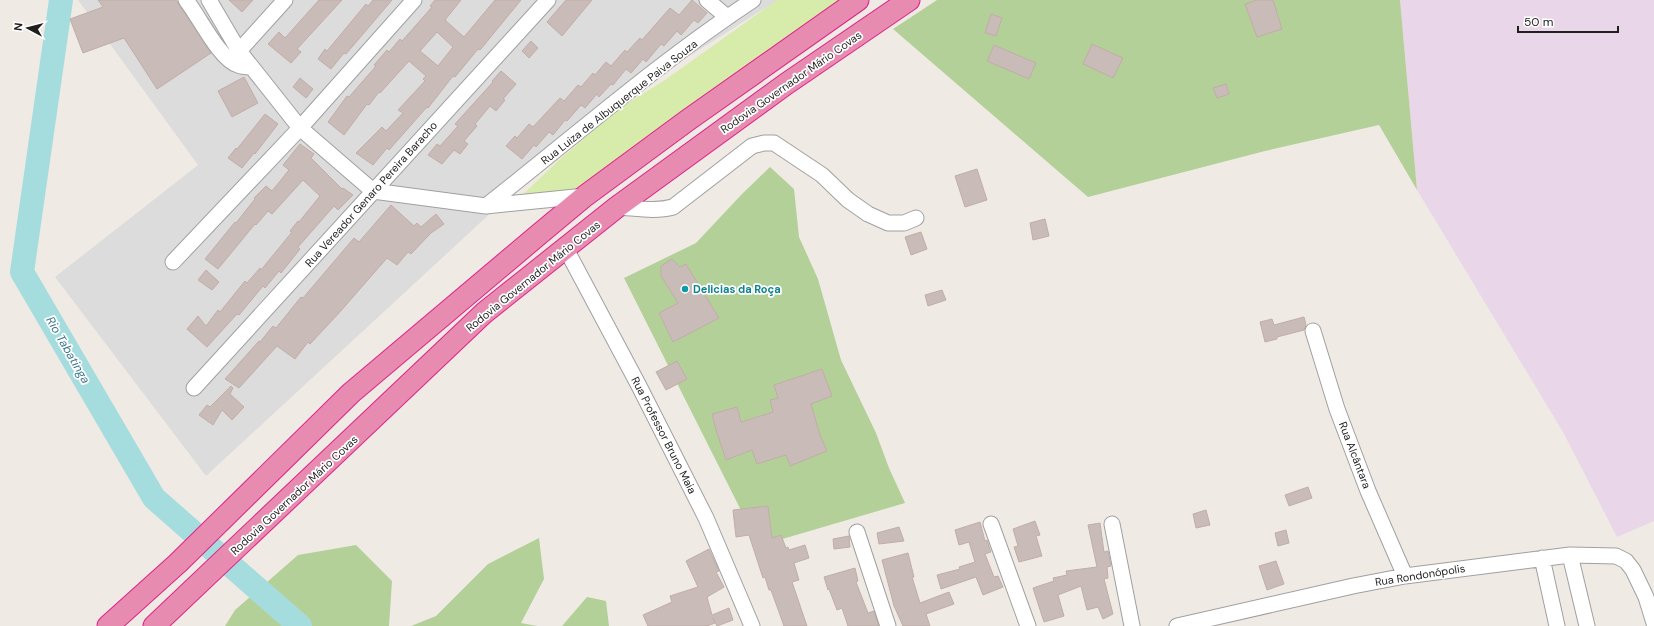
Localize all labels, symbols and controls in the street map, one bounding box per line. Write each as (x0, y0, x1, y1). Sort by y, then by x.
north arrow (8, 8, 48, 48)
scale bar (1518, 8, 1618, 34)
text: 50 m (1524, 14, 1553, 30)
text: N (11, 22, 26, 32)
street label: Rodovia Governador Mário Covas (718, 28, 864, 136)
street label: Rua Luiza de Albuquerque Paiva Souza (538, 37, 700, 167)
street label: Rua Vereador Genaro Pereira Baracho (302, 118, 440, 270)
street label: Rodovia Governador Mário Covas (463, 217, 603, 335)
place label: Delicias da Roça (693, 282, 781, 296)
marker: Delicias da Roça (680, 284, 690, 294)
water label: Rio Tabatinga (42, 314, 94, 387)
street label: Rua Professor Bruno Maia (628, 374, 700, 496)
street label: Rua Alcântara (1336, 420, 1374, 490)
street label: Rodovia Governador Mário Covas (227, 432, 361, 558)
street label: Rua Rondonópolis (1374, 561, 1466, 589)

